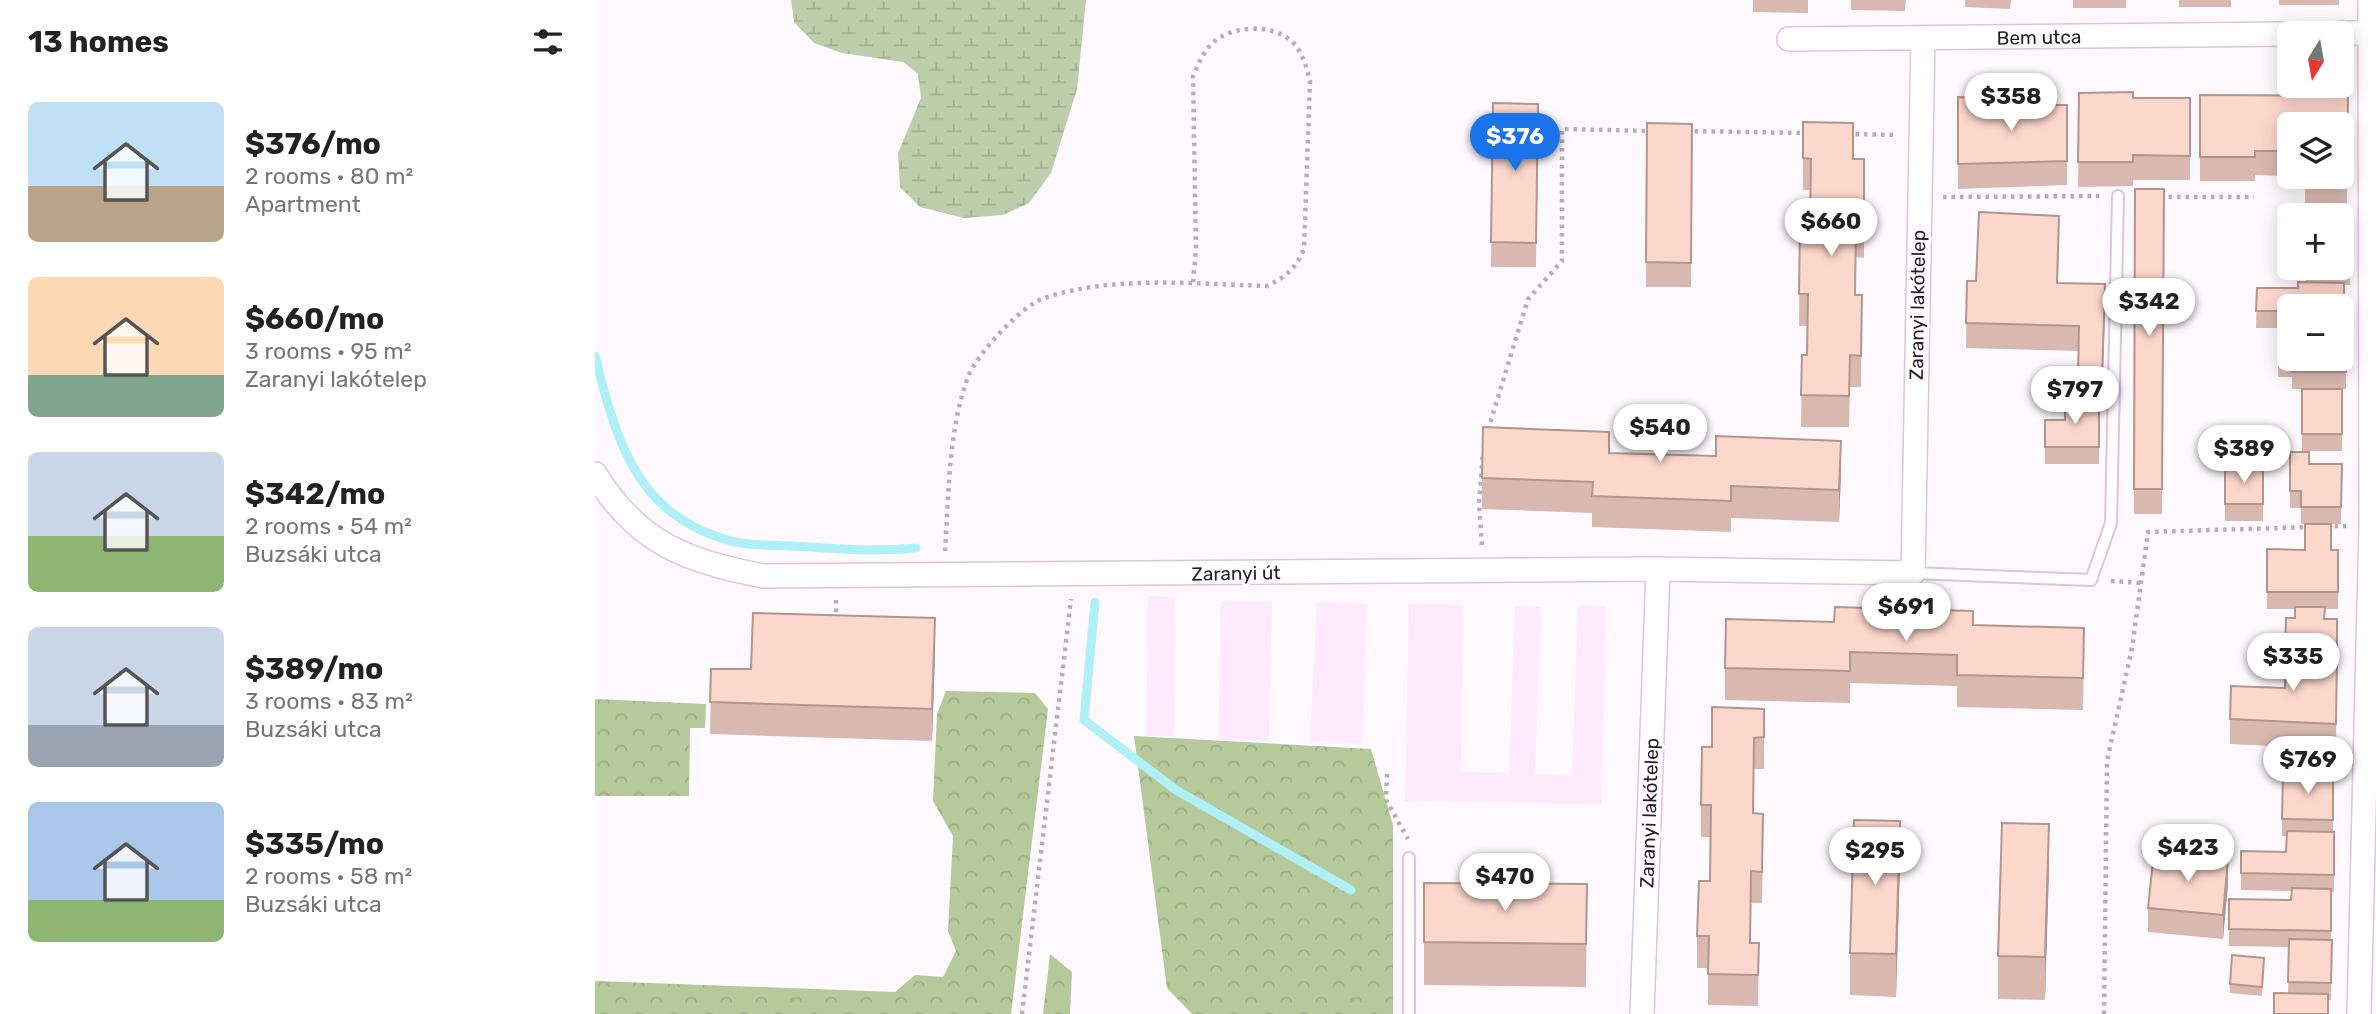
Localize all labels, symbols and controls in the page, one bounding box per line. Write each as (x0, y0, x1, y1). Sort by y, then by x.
north arrow (2277, 21, 2354, 98)
map controls (2277, 21, 2354, 371)
icon: filters (529, 23, 567, 61)
text: 13 homes (28, 24, 169, 60)
street label: Bem utca (1996, 25, 2082, 50)
pin: $358 (1970, 74, 2052, 133)
text: $358 (1981, 82, 2041, 110)
button: layers (2277, 112, 2354, 189)
pin: $376 (1474, 114, 1556, 173)
text: $376 (1486, 122, 1544, 150)
text: $376/mo (245, 126, 381, 162)
icon: home (84, 130, 168, 214)
text: 2 rooms · 80 m² (245, 162, 413, 190)
text: Apartment (245, 190, 361, 218)
pin: $660 (1790, 198, 1872, 258)
button: + (2277, 203, 2354, 280)
text: $660 (1801, 207, 1861, 235)
street label: Zaranyi lakótelep (1905, 230, 1930, 380)
pin: $342 (2108, 278, 2190, 338)
text: $342 (2118, 287, 2180, 315)
button: − (2277, 294, 2354, 371)
text: $660/mo (245, 301, 384, 337)
icon: home (84, 305, 168, 389)
text: 3 rooms · 95 m² (245, 337, 412, 365)
text: Zaranyi lakótelep (245, 365, 427, 393)
pin: $797 (2034, 366, 2116, 426)
text: $797 (2047, 375, 2103, 403)
pin: $540 (1619, 405, 1701, 464)
text: $540 (1629, 413, 1691, 441)
pin: $389 (2203, 426, 2285, 485)
text: $389 (2214, 434, 2274, 462)
text: $342/mo (245, 476, 385, 512)
icon: home (84, 480, 168, 564)
text: 2 rooms · 54 m² (245, 512, 412, 540)
text: Buzsáki utca (245, 540, 382, 568)
street label: Zaranyi út (1191, 561, 1281, 586)
pin: $691 (1865, 584, 1947, 643)
text: $691 (1878, 592, 1934, 620)
pin: $335 (2252, 634, 2334, 693)
text: $335 (2263, 642, 2323, 670)
text: $389/mo (245, 651, 383, 687)
icon: home (84, 655, 168, 739)
text: 3 rooms · 83 m² (245, 687, 413, 715)
text: Buzsáki utca (245, 715, 382, 743)
pin: $769 (2267, 736, 2349, 796)
street label: Zaranyi lakótelep (1635, 738, 1664, 889)
text: $769 (2279, 745, 2337, 773)
pin: $423 (2147, 824, 2229, 884)
text: $335/mo (245, 826, 384, 862)
pin: $295 (1834, 828, 1916, 887)
icon: home (84, 830, 168, 914)
text: $423 (2157, 833, 2219, 861)
text: $295 (1845, 836, 1905, 864)
pin: $470 (1464, 853, 1546, 913)
text: 2 rooms · 58 m² (245, 862, 412, 890)
text: $470 (1475, 862, 1535, 890)
text: Buzsáki utca (245, 890, 382, 918)

